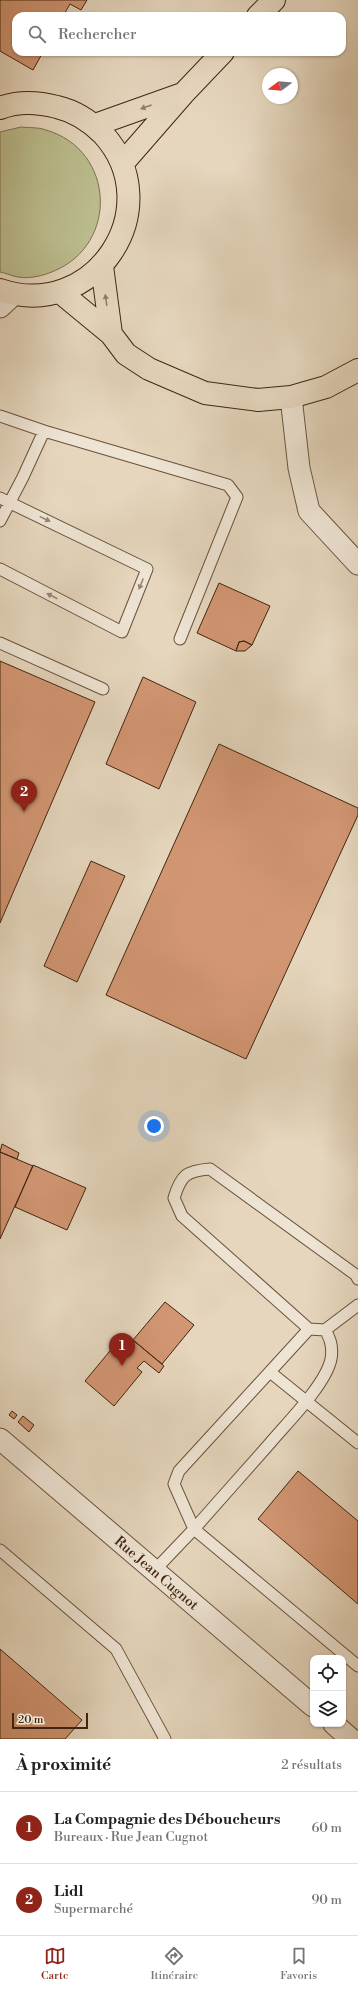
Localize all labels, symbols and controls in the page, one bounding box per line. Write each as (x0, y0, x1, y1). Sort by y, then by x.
search box (12, 12, 346, 56)
icon: search (26, 23, 48, 45)
text: Rechercher (58, 25, 137, 44)
north arrow (262, 68, 298, 104)
one-way arrow (140, 104, 152, 110)
one-way arrow (103, 294, 109, 306)
one-way arrow (39, 516, 50, 522)
one-way arrow (138, 579, 144, 590)
one-way arrow (46, 593, 58, 599)
pin: 2 (11, 779, 37, 812)
your location (144, 1116, 164, 1136)
pin: 1 (109, 1333, 135, 1366)
street label: Rue Jean Cugnot (110, 1533, 202, 1614)
map controls (310, 1655, 346, 1727)
button: locate (310, 1655, 346, 1691)
button: layers (310, 1691, 346, 1727)
scale bar (12, 1711, 88, 1730)
text: 20 m (18, 1713, 43, 1727)
text: À proximité (16, 1754, 111, 1776)
text: 2 résultats (281, 1757, 342, 1773)
text: La Compagnie des Déboucheurs (54, 1810, 280, 1829)
text: 1 (26, 1820, 32, 1836)
text: 60 m (311, 1820, 342, 1836)
text: Bureaux · Rue Jean Cugnot (54, 1829, 208, 1845)
text: Lidl (54, 1882, 83, 1901)
text: 2 (25, 1892, 33, 1908)
text: 90 m (311, 1892, 342, 1908)
text: Supermarché (54, 1901, 133, 1917)
tab: Carte (41, 1945, 68, 1983)
tab: Itinéraire (150, 1945, 198, 1983)
tab: Favoris (280, 1945, 317, 1983)

